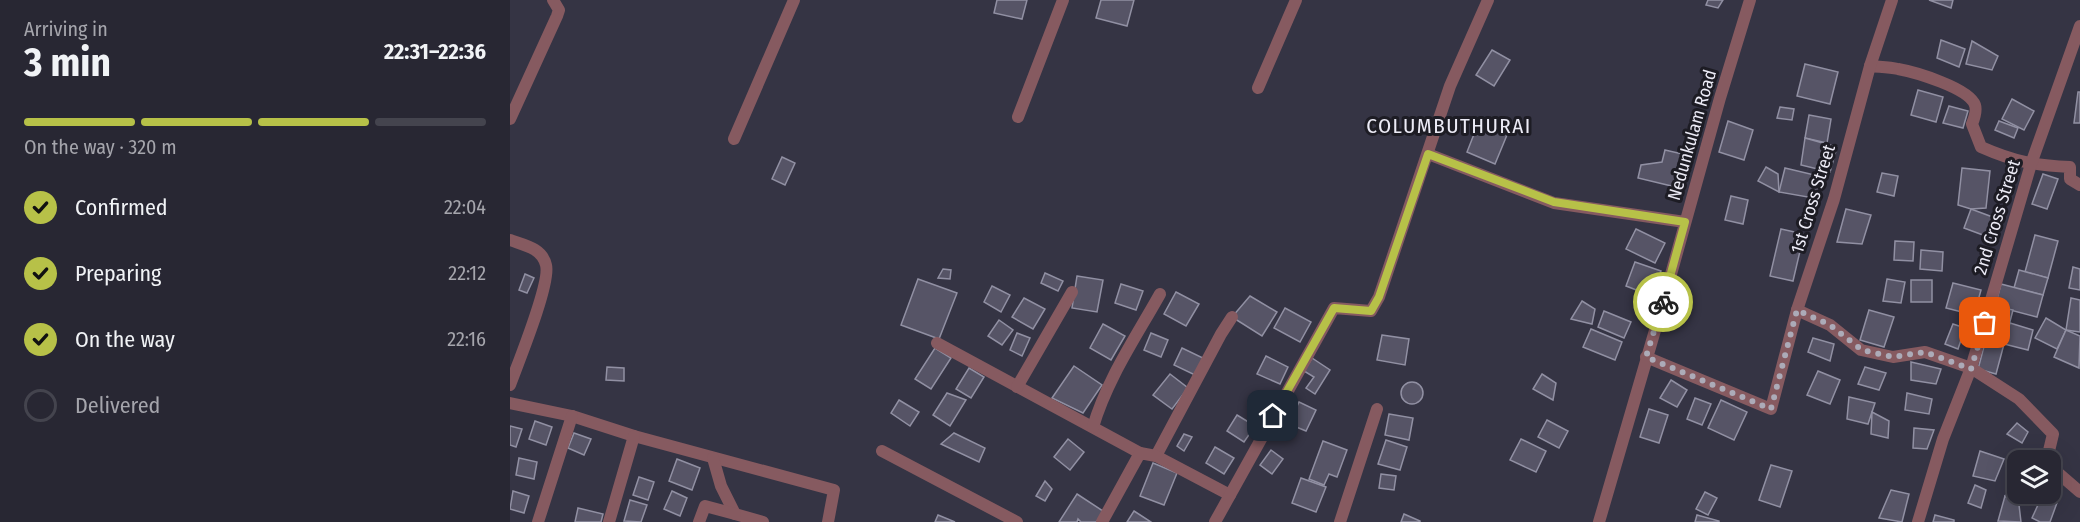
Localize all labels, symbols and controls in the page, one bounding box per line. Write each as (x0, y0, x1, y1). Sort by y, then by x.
text: Arriving in (24, 17, 108, 41)
text: 22:31–22:36 (384, 38, 486, 65)
text: 3 min (24, 40, 111, 86)
street label: Nedunkulam Road (1663, 67, 1721, 203)
district label: COLUMBUTHURAI (1366, 113, 1532, 139)
text: On the way · 320 m (24, 135, 177, 159)
street label: 1st Cross Street (1786, 142, 1840, 256)
street label: 2nd Cross Street (1969, 157, 2025, 277)
icon: check (24, 191, 57, 224)
text: Confirmed (75, 194, 168, 221)
text: 22:04 (444, 195, 486, 219)
icon: check (24, 257, 57, 290)
text: Preparing (75, 260, 161, 287)
text: 22:12 (448, 261, 486, 285)
courier (1633, 272, 1693, 332)
icon: bike (1647, 286, 1680, 319)
pin (1959, 297, 2010, 348)
icon: bag (1968, 306, 2001, 339)
icon: check (24, 323, 57, 356)
text: On the way (75, 326, 175, 353)
text: 22:16 (447, 327, 486, 351)
pin (1247, 390, 1298, 441)
text: Delivered (75, 392, 160, 419)
icon: home (1256, 399, 1289, 432)
map controls (2007, 450, 2061, 504)
button: layers (2007, 450, 2061, 504)

